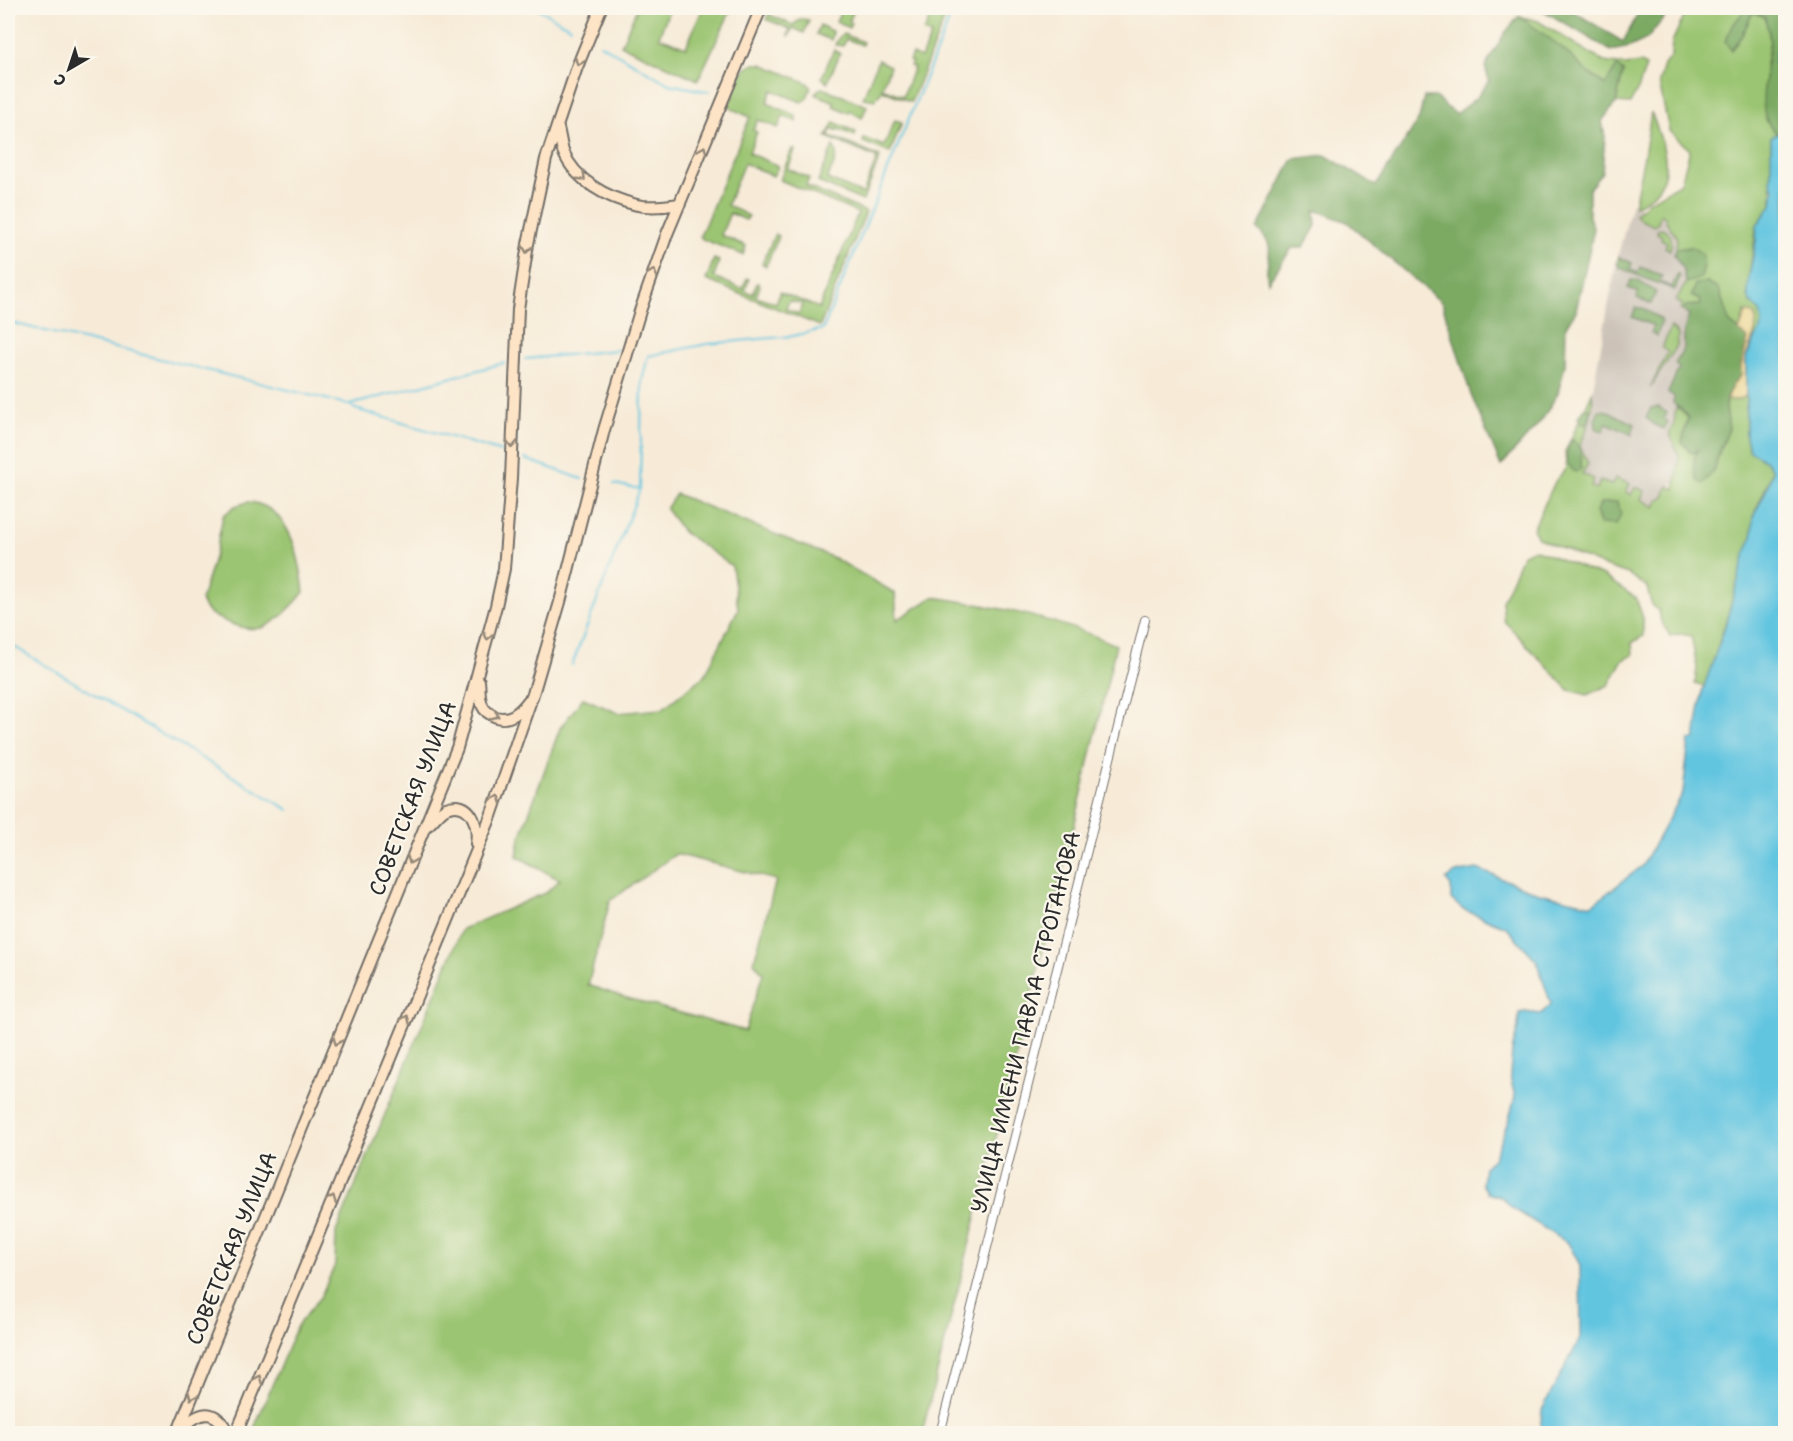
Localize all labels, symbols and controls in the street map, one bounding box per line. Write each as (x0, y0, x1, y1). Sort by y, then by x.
north arrow (39, 39, 99, 99)
one-way arrow (574, 56, 586, 67)
text: С (49, 69, 70, 92)
one-way arrow (696, 146, 708, 157)
one-way arrow (576, 170, 586, 181)
one-way arrow (522, 245, 534, 254)
one-way arrow (645, 268, 658, 279)
one-way arrow (506, 439, 518, 448)
one-way arrow (483, 631, 495, 641)
street label: СОВЕТСКАЯ УЛИЦА (362, 697, 463, 900)
one-way arrow (488, 708, 499, 720)
one-way arrow (489, 795, 502, 805)
street label: УЛИЦА ИМЕНИ ПАВЛА СТРОГАНОВА (964, 828, 1087, 1216)
one-way arrow (406, 854, 418, 865)
one-way arrow (399, 1014, 411, 1025)
one-way arrow (332, 1035, 345, 1046)
street label: СОВЕТСКАЯ УЛИЦА (179, 1147, 284, 1349)
one-way arrow (325, 1194, 337, 1205)
one-way arrow (251, 1375, 263, 1386)
one-way arrow (187, 1390, 199, 1401)

